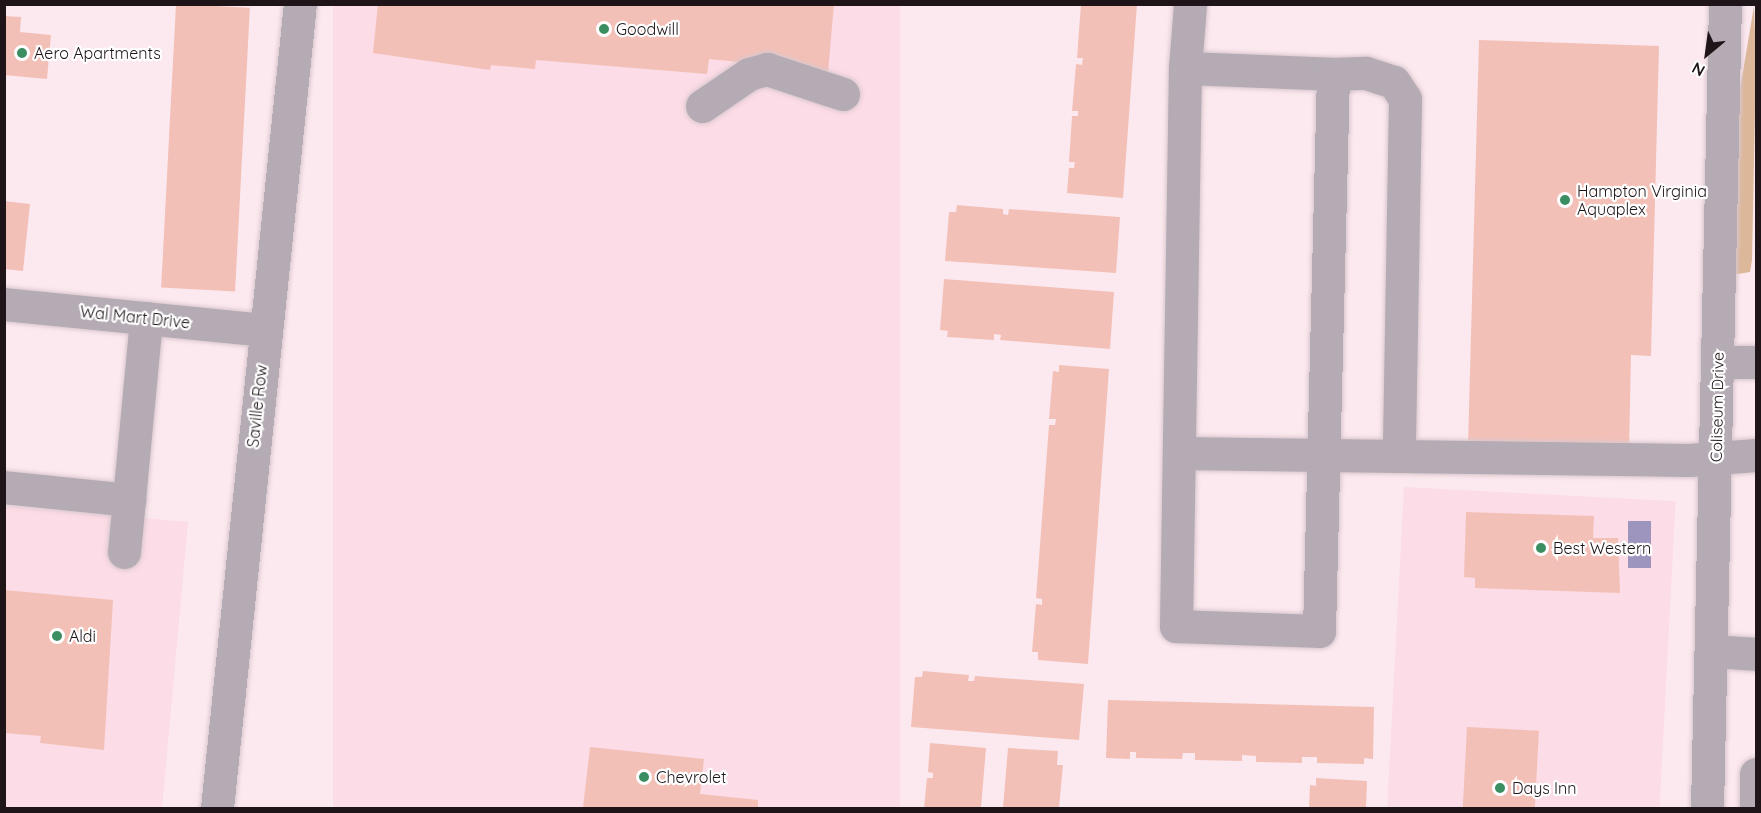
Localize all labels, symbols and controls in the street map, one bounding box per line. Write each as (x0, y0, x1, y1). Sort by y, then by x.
place label: Goodwill (616, 19, 679, 39)
marker: Goodwill (597, 22, 611, 36)
north arrow (1677, 24, 1737, 84)
place label: Aero Apartments (34, 43, 161, 63)
marker: Aero Apartments (15, 46, 29, 60)
text: N (1688, 58, 1708, 81)
place label: Hampton Virginia Aquaplex (1577, 181, 1707, 219)
marker: Hampton Virginia Aquaplex (1558, 193, 1572, 207)
street label: Wal Mart Drive (79, 302, 191, 332)
street label: Coliseum Drive (1706, 352, 1728, 462)
street label: Saville Row (243, 364, 271, 448)
place label: Best Western (1553, 538, 1651, 558)
marker: Best Western (1534, 541, 1548, 555)
place label: Aldi (69, 626, 96, 646)
marker: Aldi (50, 629, 64, 643)
place label: Chevrolet (656, 767, 726, 787)
marker: Chevrolet (637, 770, 651, 784)
place label: Days Inn (1512, 778, 1576, 798)
marker: Days Inn (1493, 781, 1507, 795)

